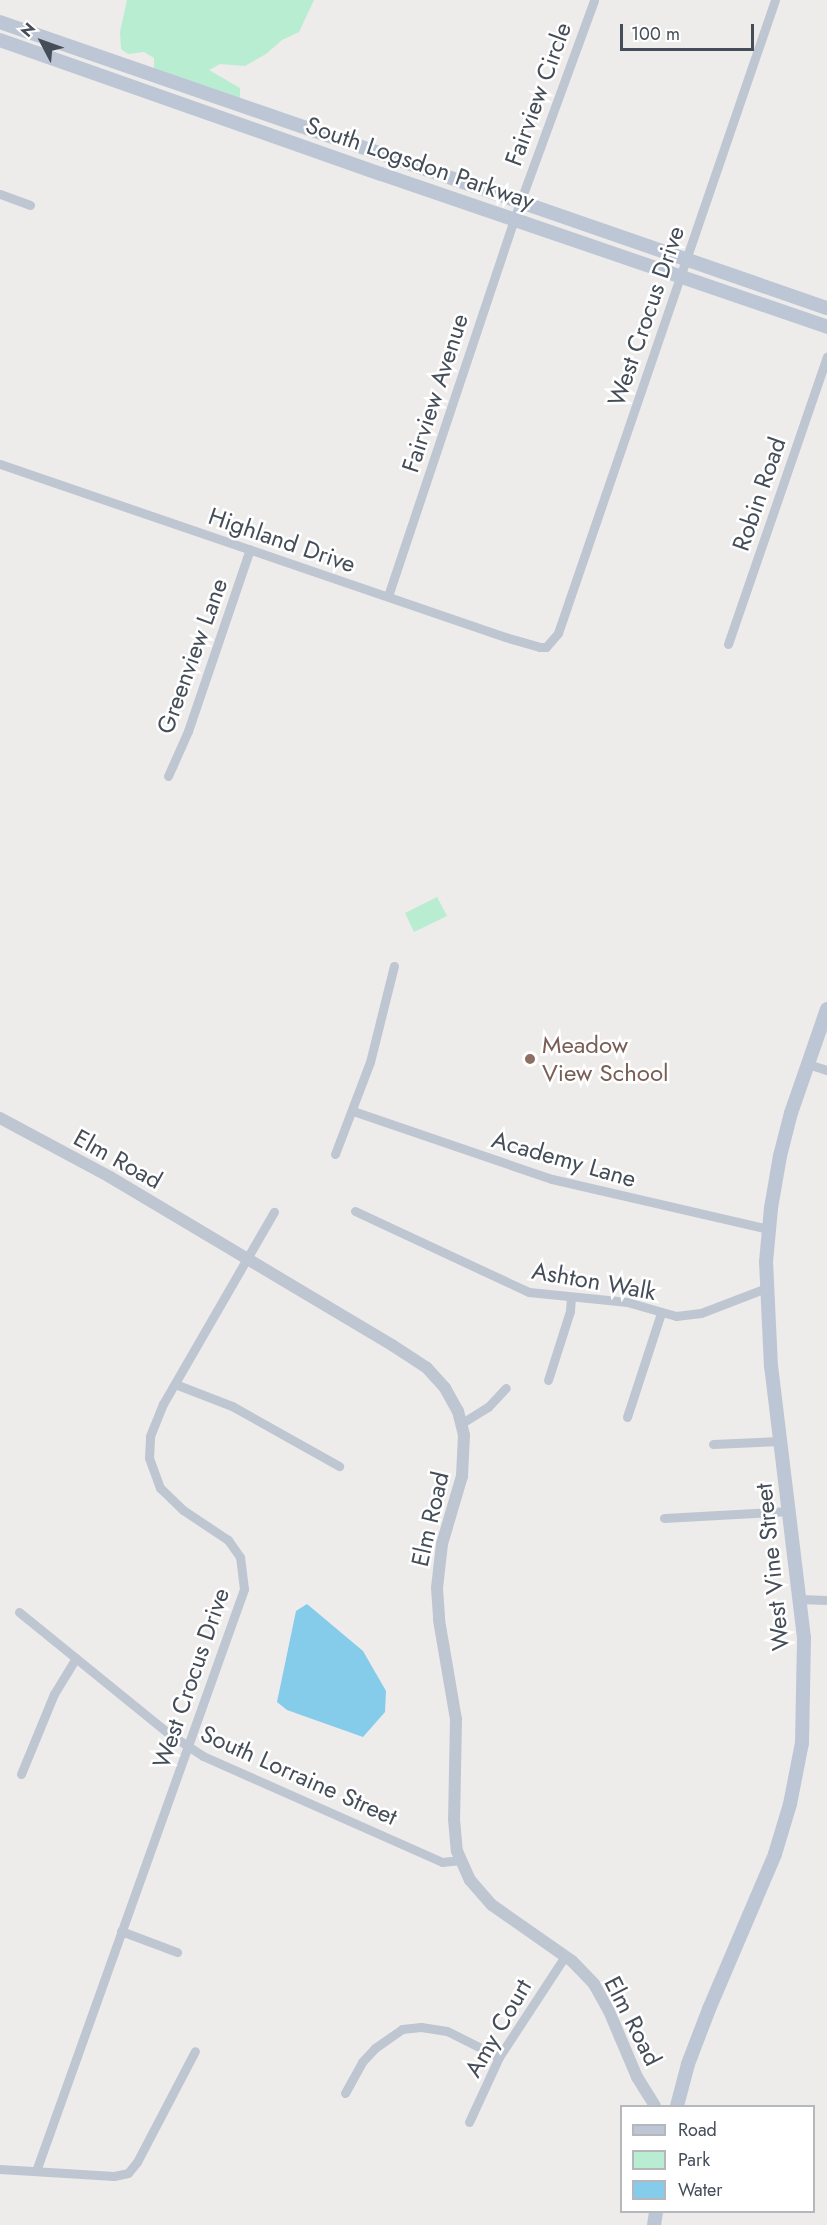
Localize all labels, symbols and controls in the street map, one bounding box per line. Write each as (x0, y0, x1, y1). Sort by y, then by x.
north arrow (12, 12, 72, 72)
scale bar (623, 12, 756, 50)
text: N (15, 18, 41, 42)
street label: Fairview Circle (499, 18, 577, 170)
text: 100 m (631, 21, 680, 47)
street label: South Logsdon Parkway (302, 110, 538, 216)
street label: West Crocus Drive (602, 222, 690, 410)
street label: Fairview Avenue (396, 310, 474, 476)
street label: Robin Road (726, 434, 792, 554)
street label: Highland Drive (205, 501, 359, 579)
street label: Greenview Lane (151, 574, 233, 738)
place label: Meadow View School (542, 1031, 669, 1087)
marker: Meadow View School (523, 1052, 537, 1066)
street label: Elm Road (69, 1123, 167, 1195)
street label: Academy Lane (489, 1125, 639, 1193)
street label: Ashton Walk (530, 1256, 658, 1306)
street label: Elm Road (405, 1469, 455, 1569)
street label: West Vine Street (749, 1482, 795, 1652)
street label: West Crocus Drive (147, 1584, 235, 1772)
street label: South Lorraine Street (196, 1719, 402, 1831)
street label: Elm Road (598, 1972, 668, 2070)
street label: Amy Court (458, 1974, 538, 2082)
legend (620, 2105, 815, 2213)
text: Road (678, 2117, 717, 2143)
text: Park (678, 2147, 710, 2173)
text: Water (678, 2177, 722, 2203)

